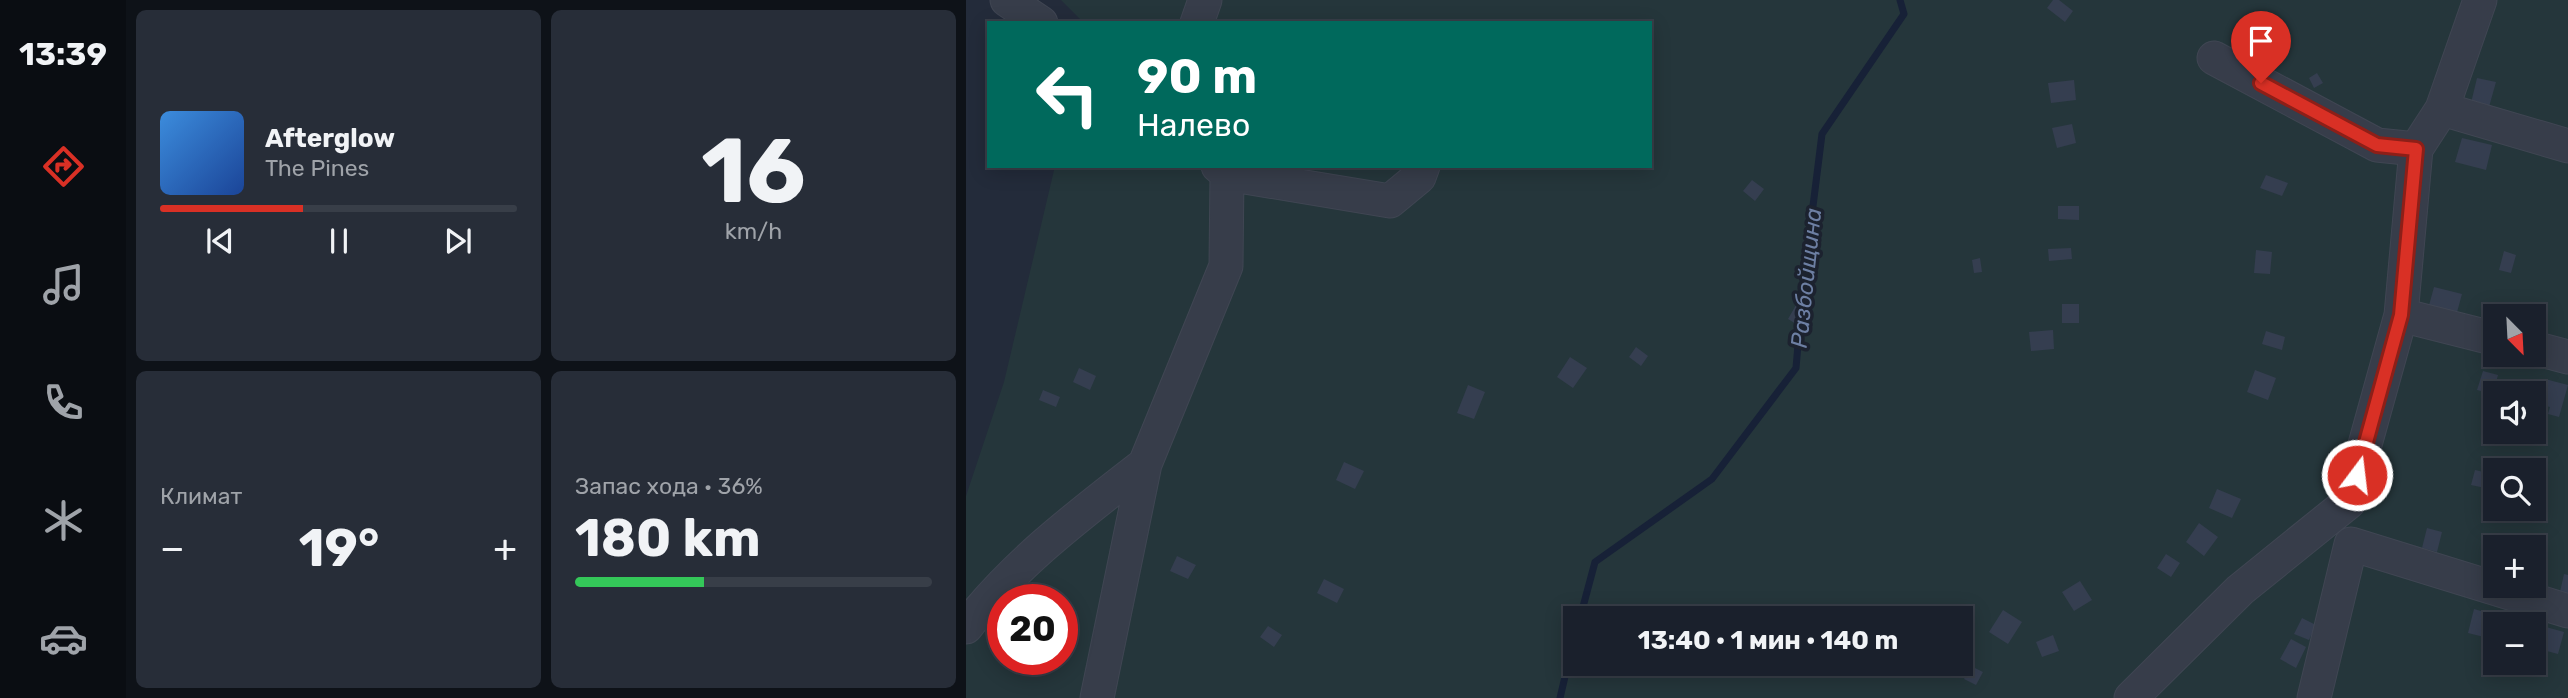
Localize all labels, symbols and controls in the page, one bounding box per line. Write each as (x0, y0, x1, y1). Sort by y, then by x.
pin (2231, 11, 2291, 83)
icon: arrive (2242, 22, 2280, 60)
text: 13:39 (19, 35, 107, 73)
text: 90 m (1137, 47, 1257, 105)
icon: left (1022, 49, 1113, 140)
text: Налево (1137, 106, 1250, 144)
text: 16 (701, 117, 806, 225)
text: Afterglow (265, 123, 395, 154)
icon: directions (39, 142, 88, 191)
text: The Pines (265, 154, 369, 182)
water label: Разбойщина (1785, 207, 1827, 349)
text: km/h (725, 217, 782, 245)
icon: previous (201, 222, 239, 260)
icon: pause (320, 222, 358, 260)
icon: next (439, 222, 477, 260)
icon: music (39, 260, 88, 309)
north arrow (2483, 304, 2546, 368)
map controls (2483, 304, 2546, 675)
icon: phone (39, 378, 88, 427)
button: sound (2483, 381, 2546, 444)
position arrow (2320, 438, 2394, 512)
button: search (2483, 458, 2546, 521)
text: Запас хода · 36% (575, 472, 763, 500)
text: Климат (160, 482, 242, 510)
icon: climate (39, 496, 88, 545)
text: 180 km (575, 507, 761, 569)
text: 19° (299, 517, 379, 579)
text: − (160, 525, 185, 571)
text: + (493, 525, 517, 571)
button: + (2483, 535, 2546, 598)
speed limit sign: 20 (987, 584, 1078, 675)
button: − (2483, 612, 2546, 675)
icon: car (39, 614, 88, 663)
text: 13:40 · 1 мин · 140 m (1638, 625, 1898, 656)

